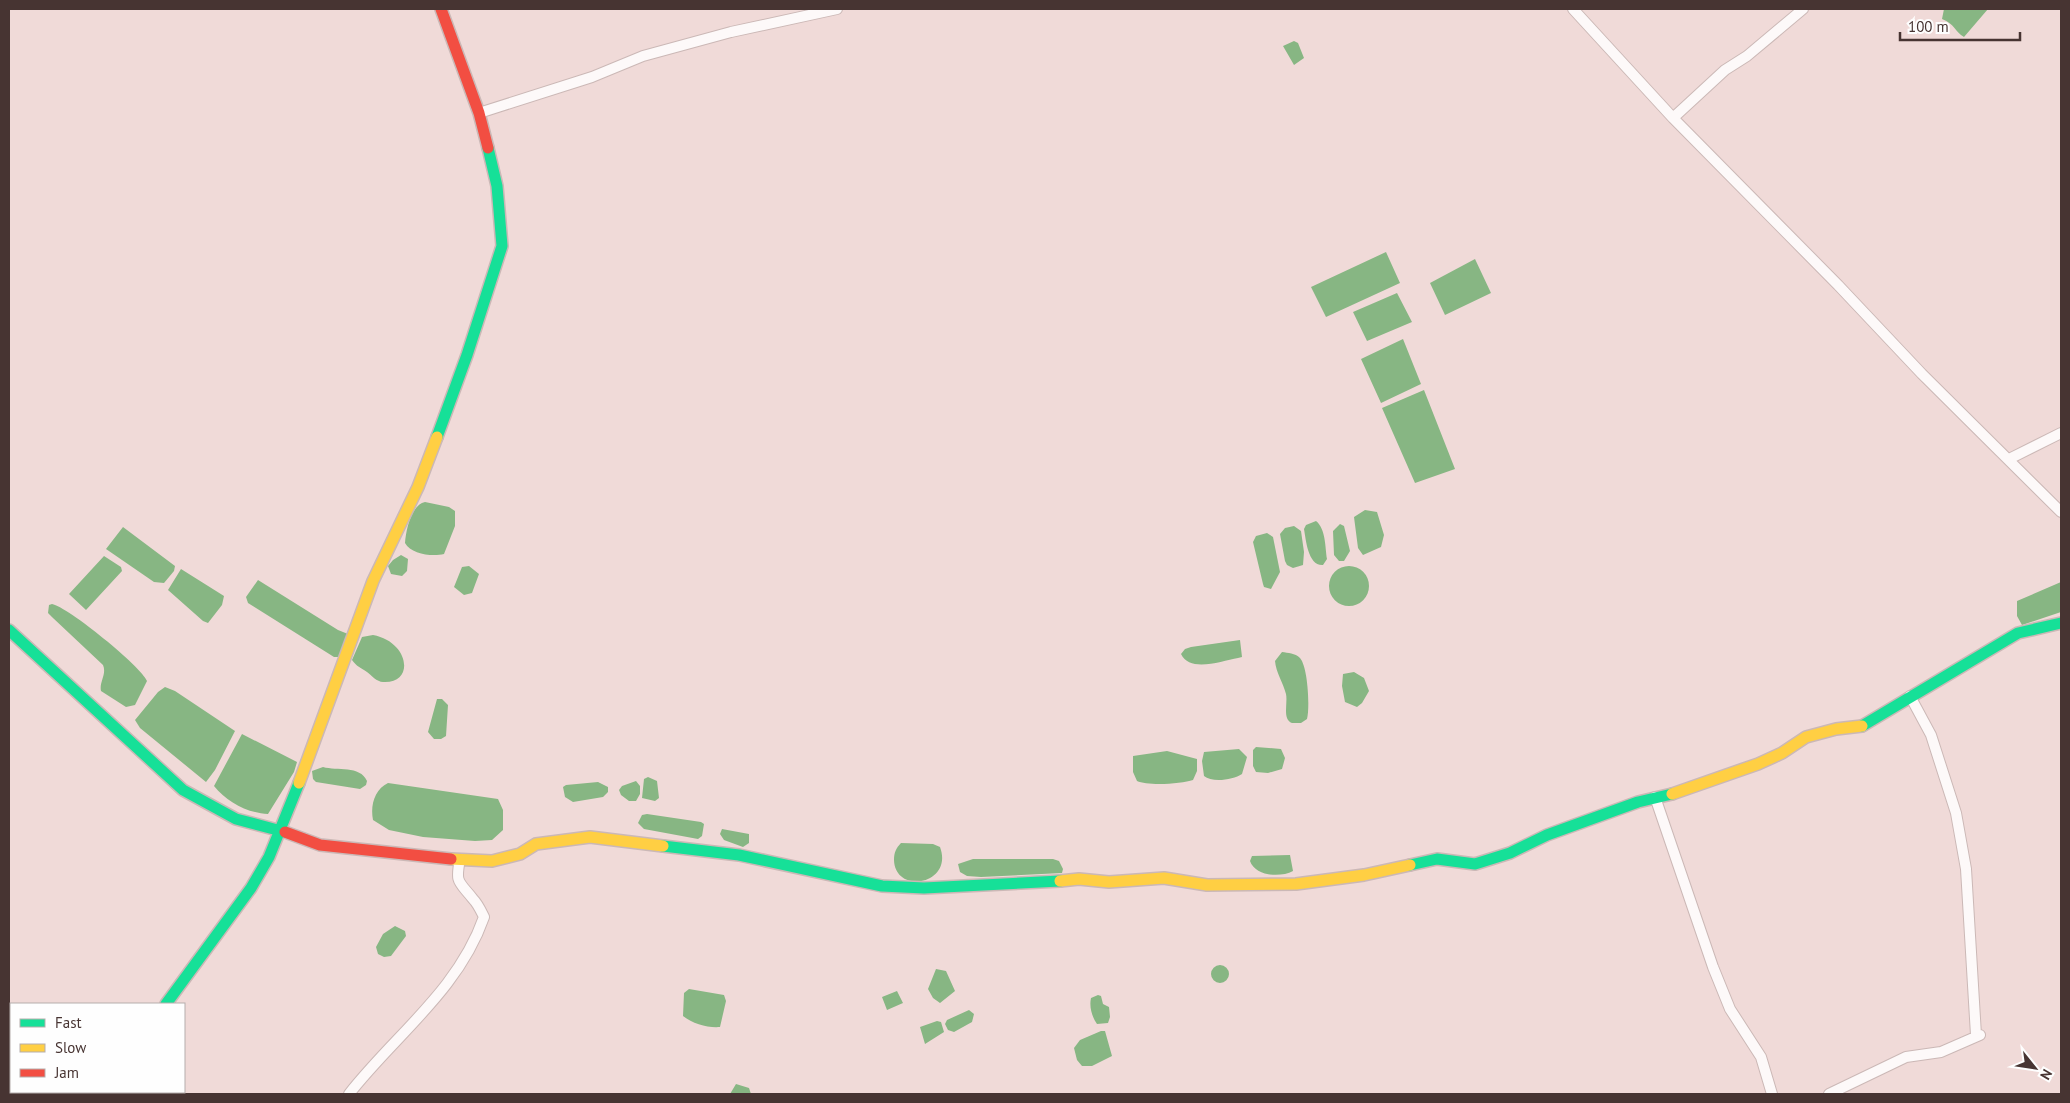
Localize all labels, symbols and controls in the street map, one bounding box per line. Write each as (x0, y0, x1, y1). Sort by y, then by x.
scale bar (1900, 10, 2020, 42)
text: 100 m (1908, 17, 1949, 36)
legend (10, 1003, 185, 1093)
text: Fast (55, 1013, 82, 1032)
text: Slow (55, 1038, 86, 1057)
north arrow (2010, 1043, 2060, 1093)
text: Jam (54, 1063, 79, 1082)
text: N (2036, 1066, 2056, 1083)

